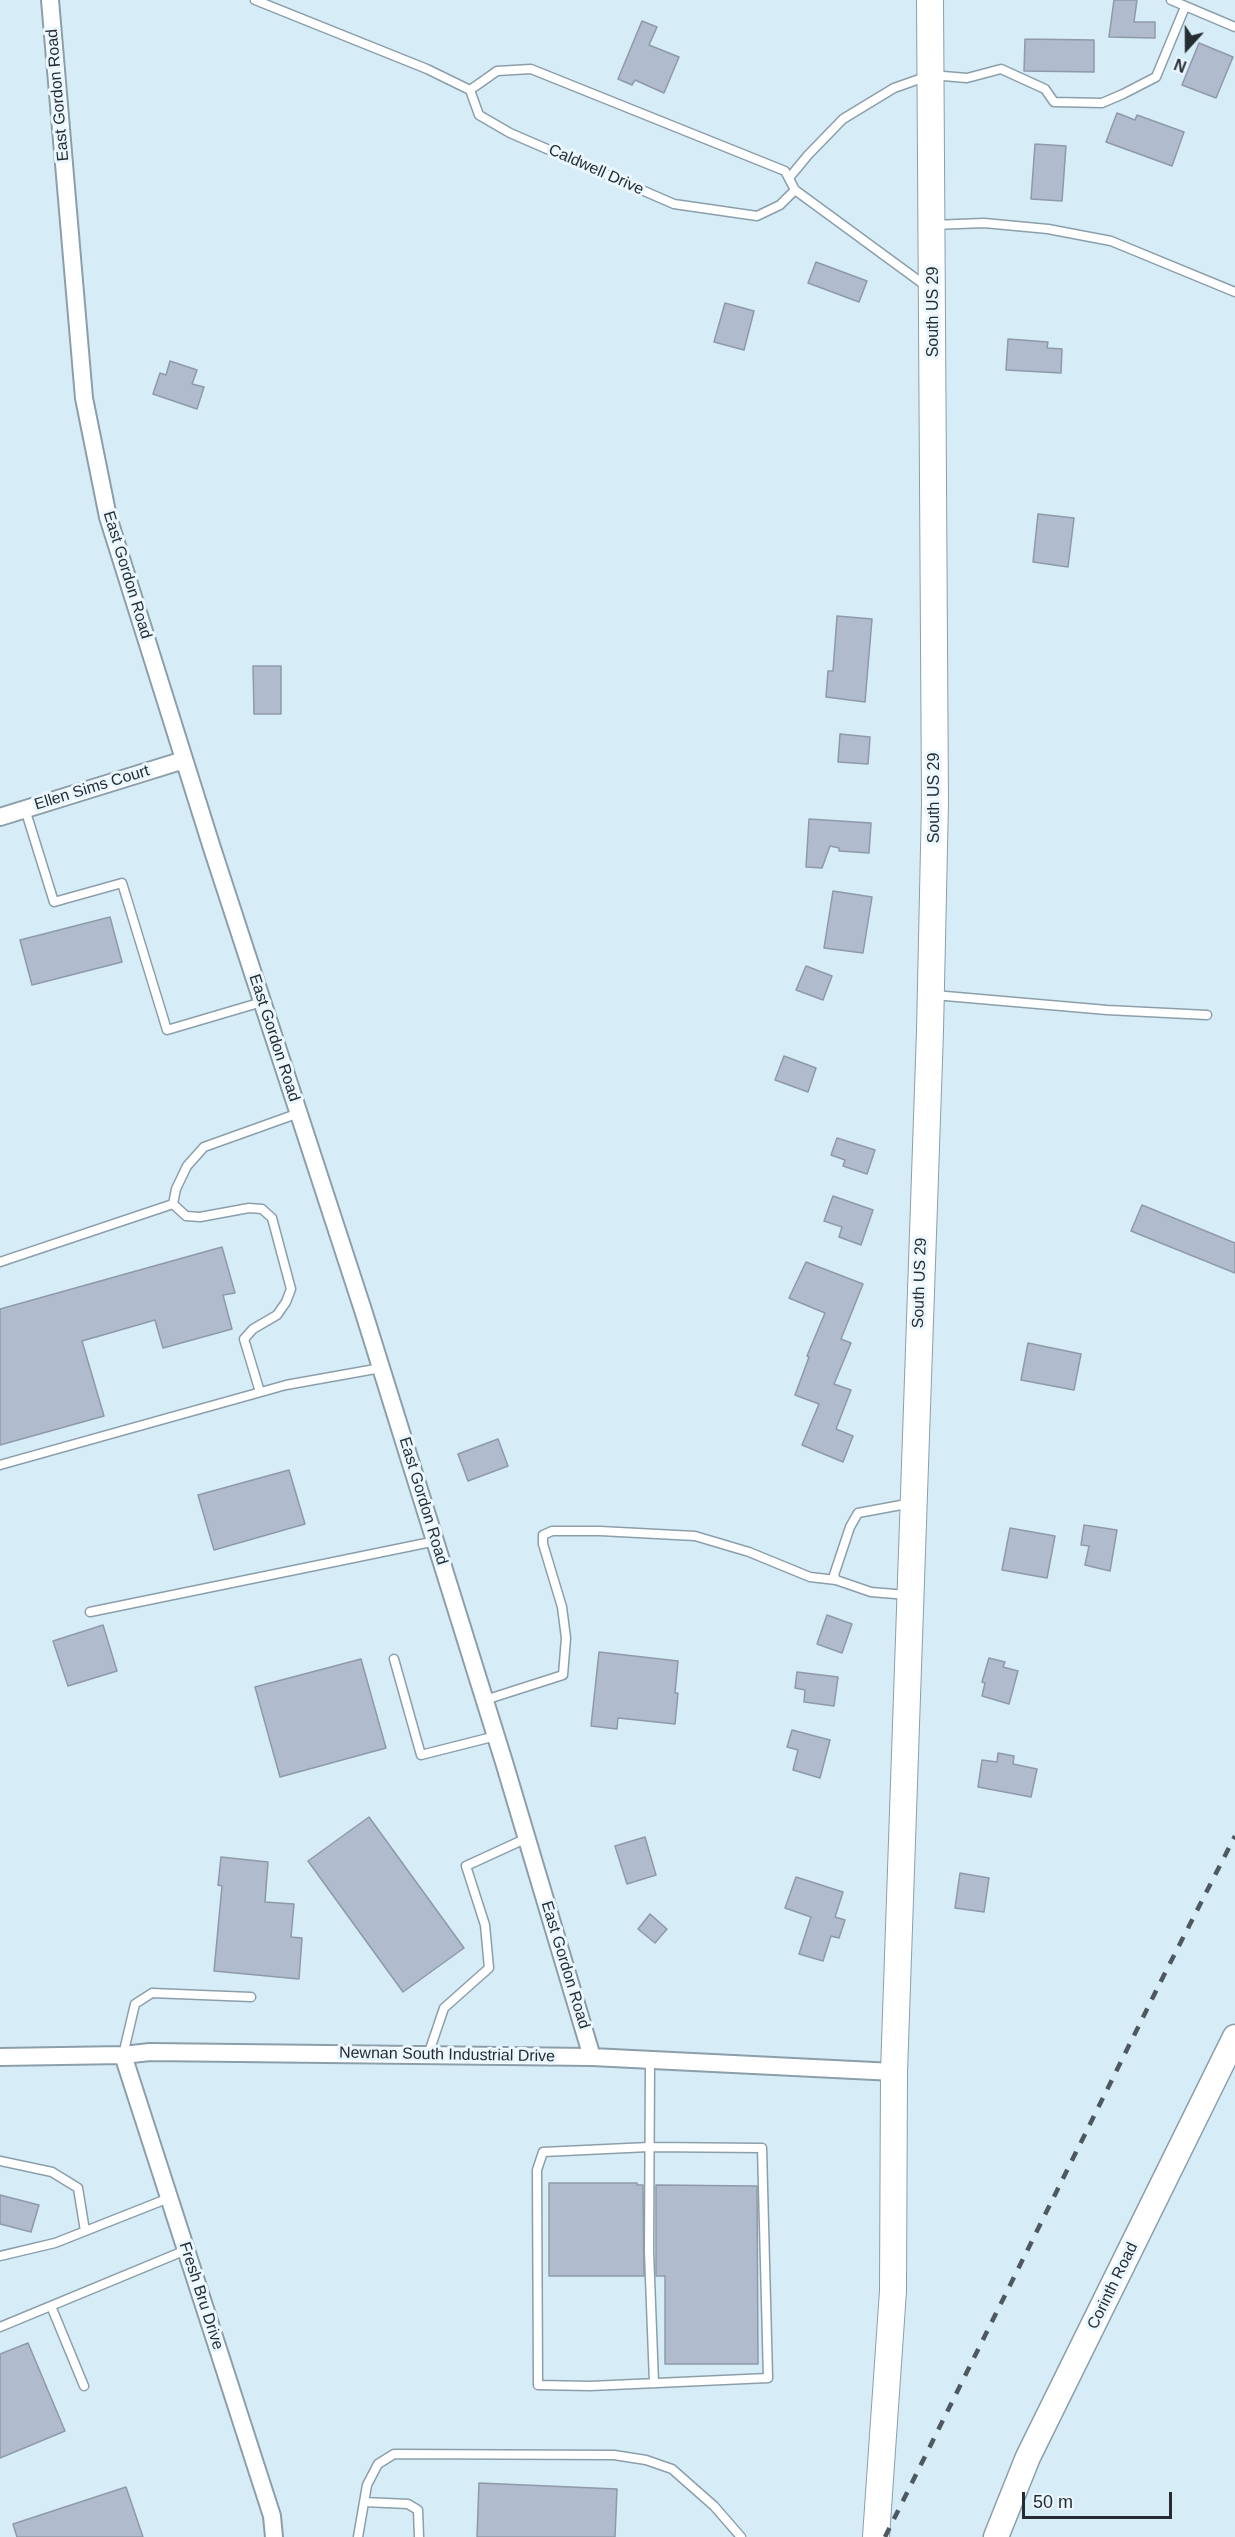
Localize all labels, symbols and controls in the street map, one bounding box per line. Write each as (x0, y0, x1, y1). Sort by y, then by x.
north arrow (1157, 18, 1217, 78)
street label: East Gordon Road (43, 28, 73, 162)
text: N (1172, 55, 1189, 75)
street label: Caldwell Drive (545, 140, 647, 200)
street label: South US 29 (924, 267, 944, 357)
street label: East Gordon Road (98, 509, 156, 641)
street label: South US 29 (925, 753, 945, 843)
street label: Ellen Sims Court (32, 761, 152, 815)
street label: East Gordon Road (244, 972, 304, 1104)
street label: South US 29 (909, 1237, 931, 1329)
street label: East Gordon Road (394, 1435, 452, 1567)
street label: East Gordon Road (536, 1899, 594, 2031)
street label: Newnan South Industrial Drive (339, 2044, 555, 2066)
street label: Corinth Road (1084, 2239, 1142, 2333)
street label: Fresh Bru Drive (175, 2240, 227, 2352)
scale bar (1025, 2480, 1175, 2518)
text: 50 m (1033, 2492, 1073, 2512)

